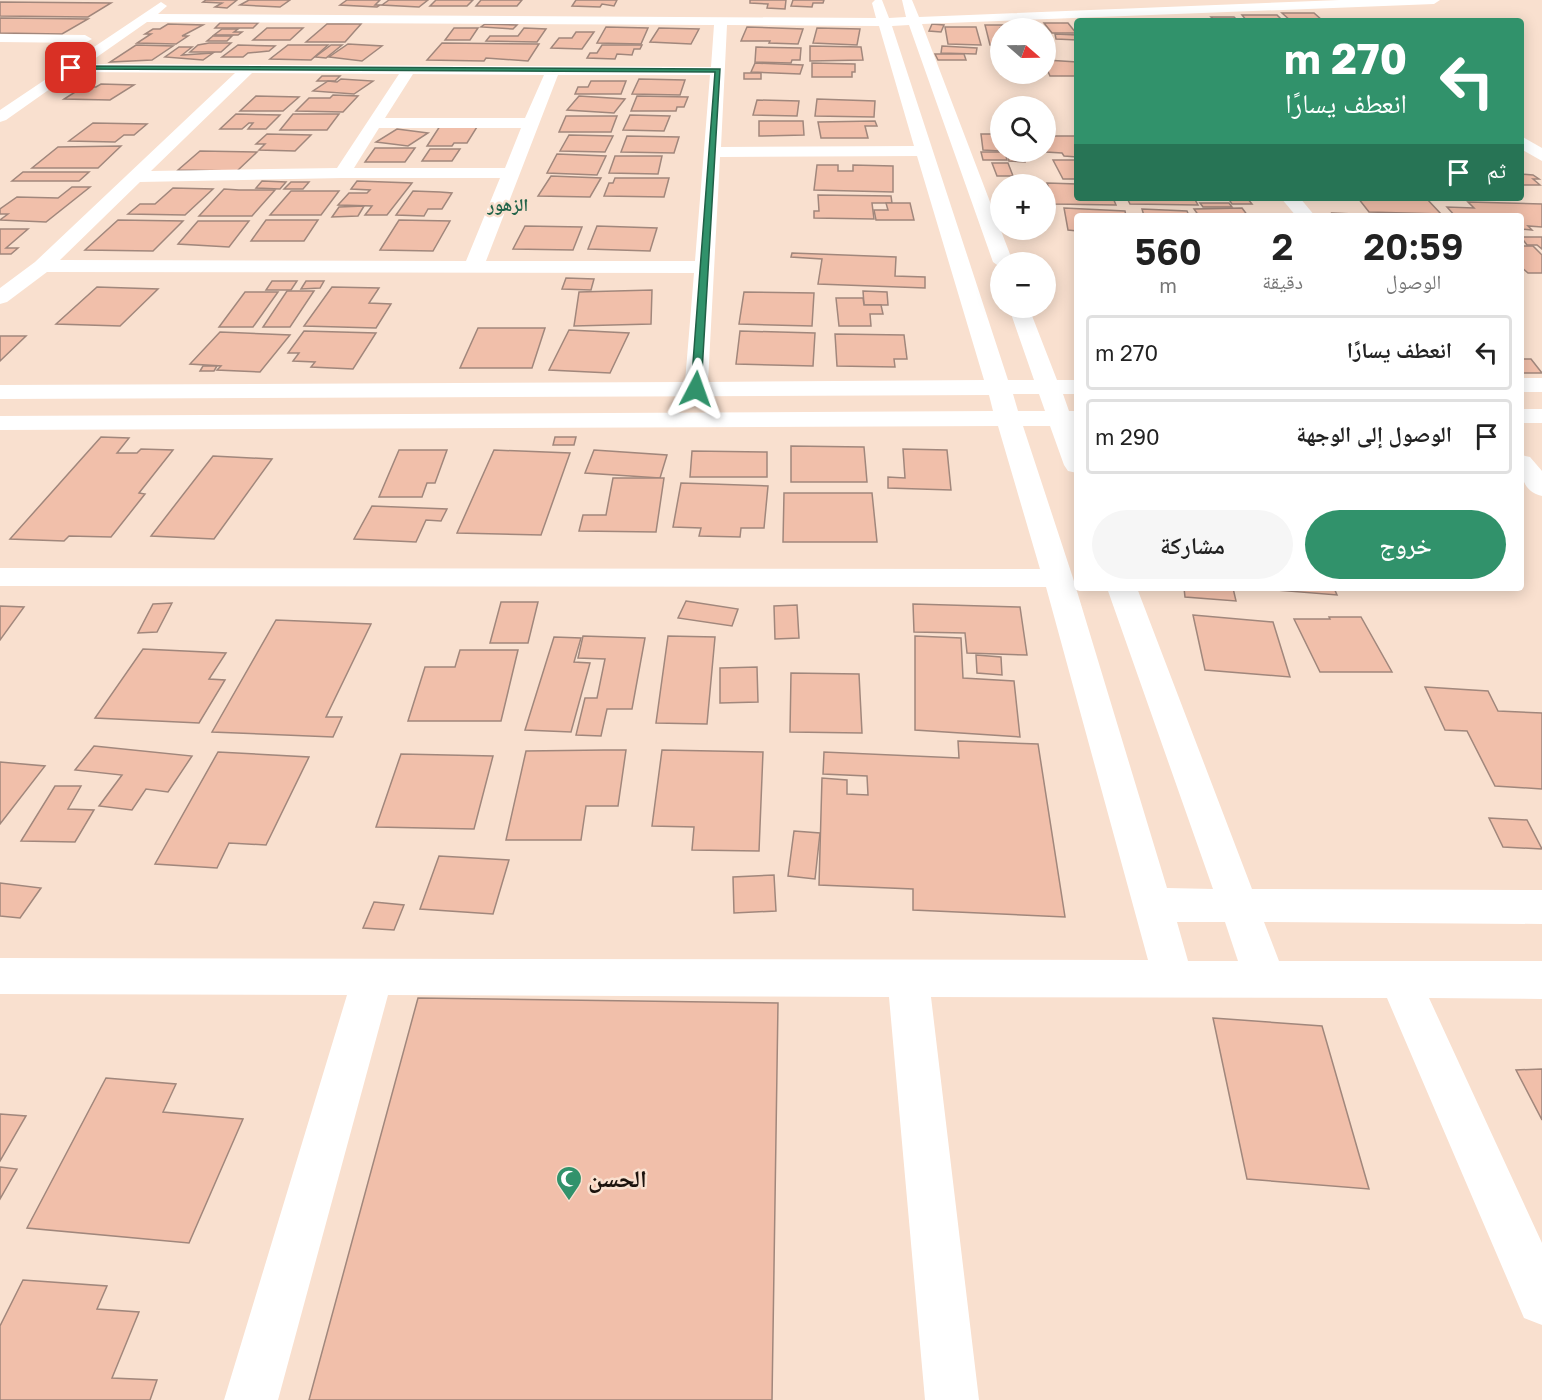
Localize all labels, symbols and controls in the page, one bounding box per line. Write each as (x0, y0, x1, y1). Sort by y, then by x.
north arrow (990, 18, 1056, 84)
map controls (990, 18, 1056, 318)
text: 270 m (1284, 33, 1407, 83)
pin (45, 42, 96, 93)
icon: left (1428, 42, 1506, 120)
icon: arrive (54, 51, 87, 84)
text: انعطف يسارًا (1285, 87, 1407, 119)
button: search (990, 96, 1056, 162)
icon: arrive (1442, 156, 1475, 189)
text: ثم (1487, 156, 1506, 183)
button: + (990, 174, 1056, 240)
district label: الزهور (487, 193, 529, 215)
text: 2 (1272, 225, 1293, 268)
text: 20:59 (1364, 225, 1463, 268)
text: 560 (1135, 230, 1202, 273)
button: − (990, 252, 1056, 318)
text: دقيقة (1262, 269, 1303, 293)
text: الوصول (1386, 269, 1441, 293)
text: m (1159, 273, 1177, 297)
text: انعطف يسارًا (1347, 336, 1452, 363)
icon: left (1470, 336, 1503, 369)
text: 270 m (1095, 339, 1158, 366)
position arrow (664, 357, 728, 421)
text: الوصول إلى الوجهة (1296, 420, 1452, 447)
icon: arrive (1470, 420, 1503, 453)
text: 290 m (1095, 423, 1160, 450)
button: مشاركة (1092, 510, 1293, 579)
button: خروج (1305, 510, 1506, 579)
place label: الحسن (588, 1163, 647, 1193)
mosque icon: الحسن (554, 1164, 584, 1202)

